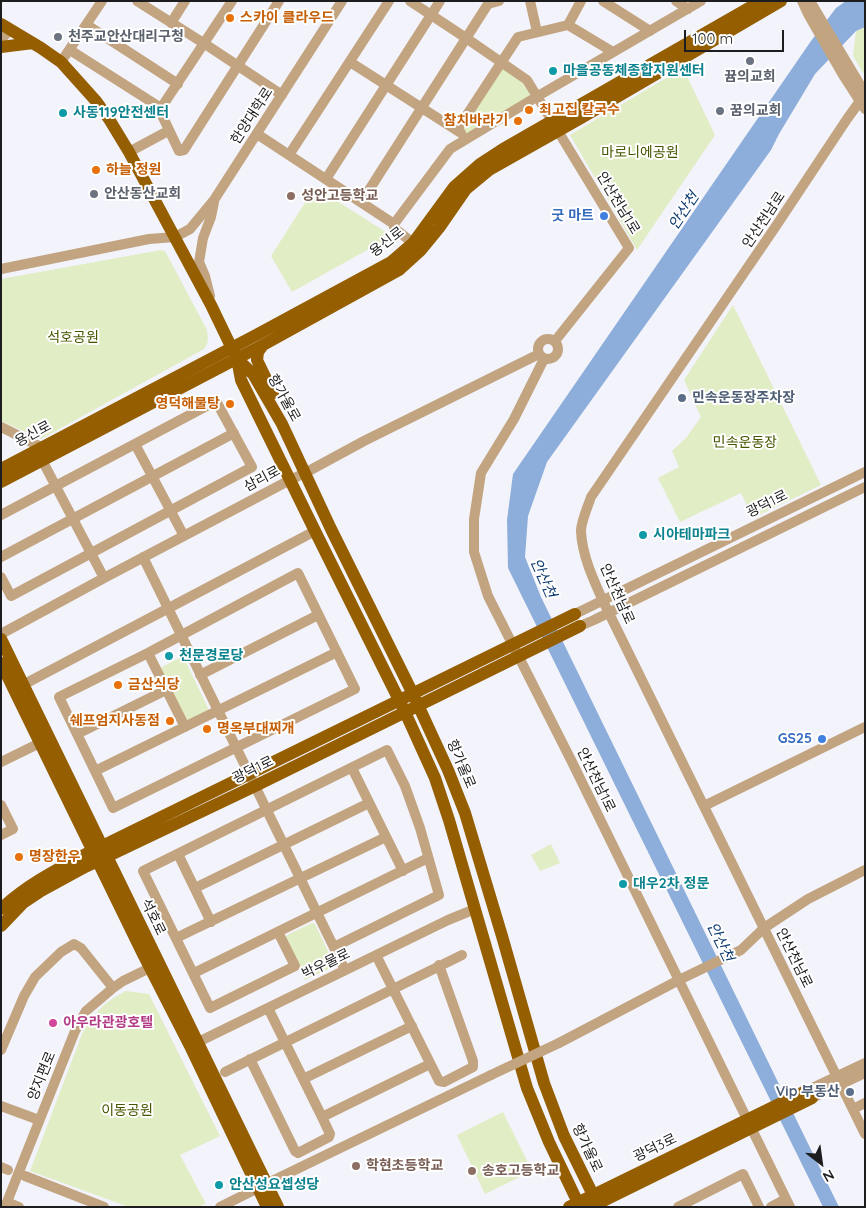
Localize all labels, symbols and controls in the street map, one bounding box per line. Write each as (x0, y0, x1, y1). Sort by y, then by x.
place label: 스카이 클라우드 (240, 10, 334, 26)
marker: 스카이 클라우드 (224, 12, 236, 24)
scale bar (686, 20, 786, 52)
place label: 천주교안산대리구청 (68, 29, 184, 45)
text: 100 m (692, 29, 733, 48)
marker: 천주교안산대리구청 (52, 31, 64, 43)
marker: 뀸의교회 (744, 55, 756, 67)
place label: 마을공동체종합지원센터 (563, 63, 705, 79)
marker: 마을공동체종합지원센터 (547, 65, 559, 77)
place label: 뀸의교회 (724, 69, 776, 85)
street label: 한양대학로 (227, 84, 277, 148)
place label: 최고집 칼국수 (539, 102, 620, 118)
place label: 꿈의교회 (730, 103, 782, 119)
marker: 최고집 칼국수 (523, 104, 535, 116)
place label: 사동119안전센터 (73, 105, 169, 121)
marker: 꿈의교회 (714, 105, 726, 117)
marker: 사동119안전센터 (57, 107, 69, 119)
place label: 참치바라기 (444, 113, 508, 129)
marker: 참치바라기 (512, 115, 524, 127)
park label: 마로니에공원 (601, 145, 679, 161)
place label: 하늘 정원 (106, 162, 161, 178)
marker: 하늘 정원 (90, 164, 102, 176)
street label: 안산천남1로 (593, 169, 643, 237)
place label: 안산동산교회 (104, 186, 181, 202)
marker: 안산동산교회 (88, 188, 100, 200)
place label: 성안고등학교 (301, 188, 378, 204)
water label: 안산천 (665, 189, 703, 233)
street label: 안산천남로 (739, 189, 789, 251)
marker: 성안고등학교 (285, 190, 297, 202)
place label: 굿 마트 (551, 208, 594, 224)
marker: 굿 마트 (598, 210, 610, 222)
street label: 용신로 (367, 223, 407, 261)
park label: 석호공원 (47, 330, 99, 346)
street label: 항가울로 (264, 371, 304, 425)
place label: 민속운동장주차장 (692, 390, 795, 406)
marker: 민속운동장주차장 (676, 392, 688, 404)
place label: 영덕해물탕 (156, 396, 220, 412)
marker: 영덕해물탕 (224, 398, 236, 410)
street label: 용신로 (12, 418, 54, 450)
park label: 민속운동장 (713, 435, 777, 451)
street label: 삼리로 (241, 463, 283, 495)
street label: 광덕1로 (744, 487, 790, 521)
place label: 시아테마파크 (653, 527, 730, 543)
marker: 시아테마파크 (637, 529, 649, 541)
water label: 안산천 (526, 555, 560, 601)
street label: 안산천남로 (596, 561, 638, 627)
place label: 천문경로당 (179, 648, 243, 664)
marker: 천문경로당 (163, 650, 175, 662)
place label: 금산식당 (128, 677, 180, 693)
marker: 금산식당 (112, 679, 124, 691)
place label: 쉐프엄지사동점 (70, 713, 160, 729)
marker: 쉐프엄지사동점 (164, 715, 176, 727)
place label: 명옥부대찌개 (217, 721, 294, 737)
marker: 명옥부대찌개 (201, 723, 213, 735)
place label: GS25 (778, 731, 812, 747)
marker: GS25 (816, 733, 828, 745)
street label: 항가울로 (443, 737, 479, 791)
street label: 안산천남1로 (573, 745, 619, 815)
street label: 광덕1로 (230, 753, 276, 787)
place label: 명장한우 (29, 849, 81, 865)
marker: 명장한우 (13, 851, 25, 863)
place label: 대우2차 정문 (633, 876, 709, 892)
marker: 대우2차 정문 (617, 878, 629, 890)
street label: 석호로 (137, 896, 169, 938)
water label: 안산천 (703, 919, 737, 965)
street label: 안산천남로 (772, 925, 816, 991)
street label: 박우물로 (299, 945, 353, 983)
place label: 아우라관광호텔 (63, 1015, 153, 1031)
marker: 아우라관광호텔 (47, 1017, 59, 1029)
street label: 양지편로 (25, 1049, 59, 1103)
place label: Vip 부동산 (776, 1084, 840, 1100)
marker: Vip 부동산 (844, 1086, 856, 1098)
park label: 이동공원 (101, 1103, 153, 1119)
street label: 항가울로 (569, 1121, 605, 1175)
street label: 광덕3로 (631, 1130, 679, 1166)
north arrow (796, 1138, 846, 1188)
place label: 학현초등학교 (366, 1158, 443, 1174)
marker: 학현초등학교 (350, 1160, 362, 1172)
place label: 송호고등학교 (482, 1163, 559, 1179)
marker: 송호고등학교 (466, 1165, 478, 1177)
text: N (820, 1166, 837, 1186)
place label: 안산성요셉성당 (229, 1177, 319, 1193)
marker: 안산성요셉성당 (213, 1179, 225, 1191)

